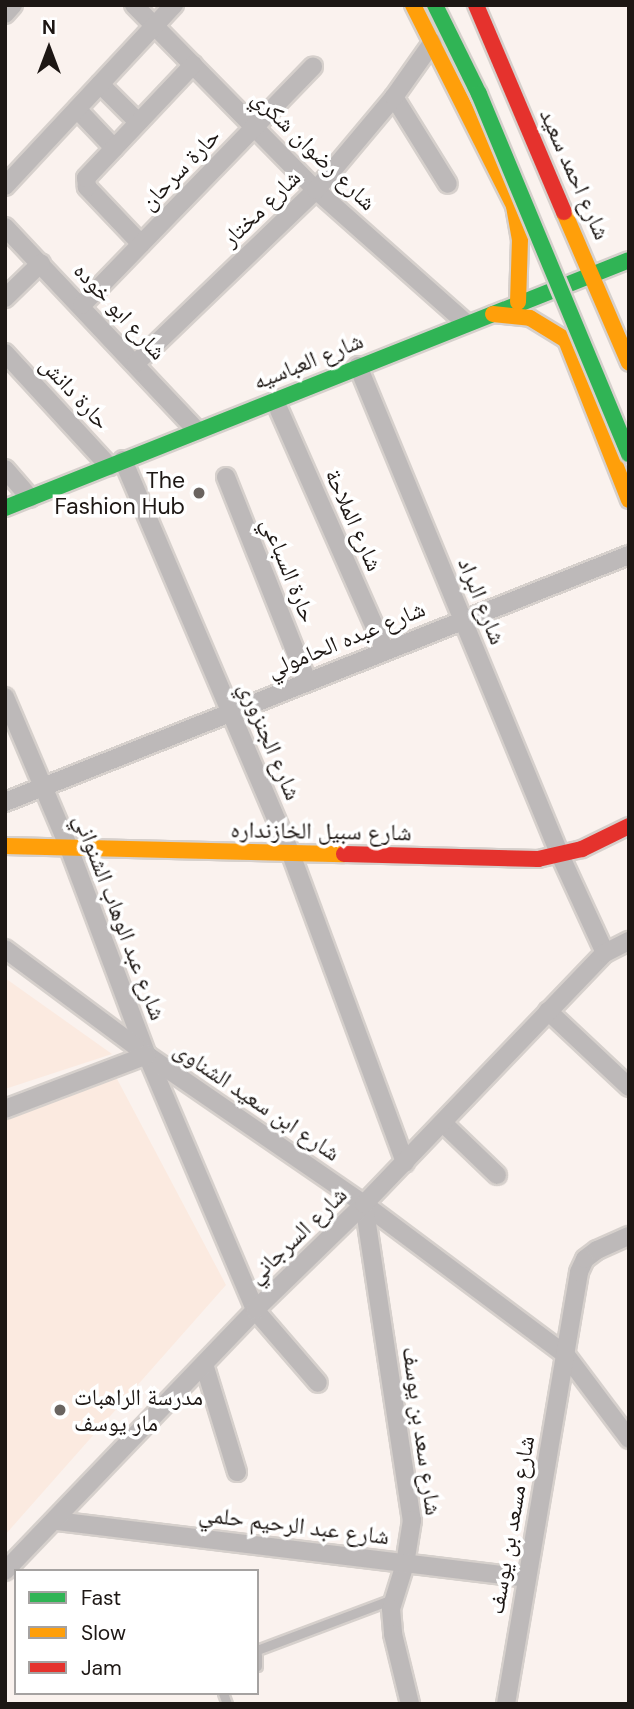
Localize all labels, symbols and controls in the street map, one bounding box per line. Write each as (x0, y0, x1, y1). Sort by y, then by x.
north arrow (14, 14, 84, 84)
text: N (42, 15, 56, 40)
street label: شارع رضوان شكري (246, 84, 382, 216)
street label: شارع احمد سعيد (534, 104, 616, 244)
street label: حارة سرحان (134, 122, 226, 216)
street label: شارع مختار (216, 164, 306, 252)
street label: شارع ابو خوده (68, 257, 172, 365)
street label: شارع العباسيه (249, 326, 367, 396)
street label: حارة دانش (34, 351, 116, 435)
street label: شارع الملاحة (319, 465, 389, 575)
place label: The Fashion Hub (54, 466, 185, 520)
marker: The Fashion Hub (191, 485, 207, 501)
street label: حارة السباعي (256, 514, 322, 626)
street label: شارع البراد (452, 554, 512, 648)
street label: شارع عبده الحامولي (263, 595, 429, 683)
street label: شارع الجنزوري (233, 678, 307, 804)
street label: شارع عبد الوهاب الشنواني (68, 810, 172, 1024)
street label: شارع سبيل الخازنداره (230, 816, 412, 846)
street label: شارع ابن سعيد الشناوى (169, 1035, 345, 1167)
street label: شارع السرجاني (242, 1181, 352, 1289)
street label: شارع سعد بن يوسف (397, 1345, 447, 1517)
place label: مدرسة الراهبات مار يوسف (74, 1383, 203, 1437)
marker: مدرسة الراهبات مار يوسف (52, 1402, 68, 1418)
street label: شارع مسعد بن يوسف (482, 1434, 540, 1616)
street label: شارع عبد الرحيم حلمي (197, 1500, 391, 1550)
legend (14, 1569, 259, 1695)
text: Fast (81, 1584, 121, 1612)
text: Slow (81, 1619, 126, 1647)
text: Jam (81, 1654, 122, 1682)

